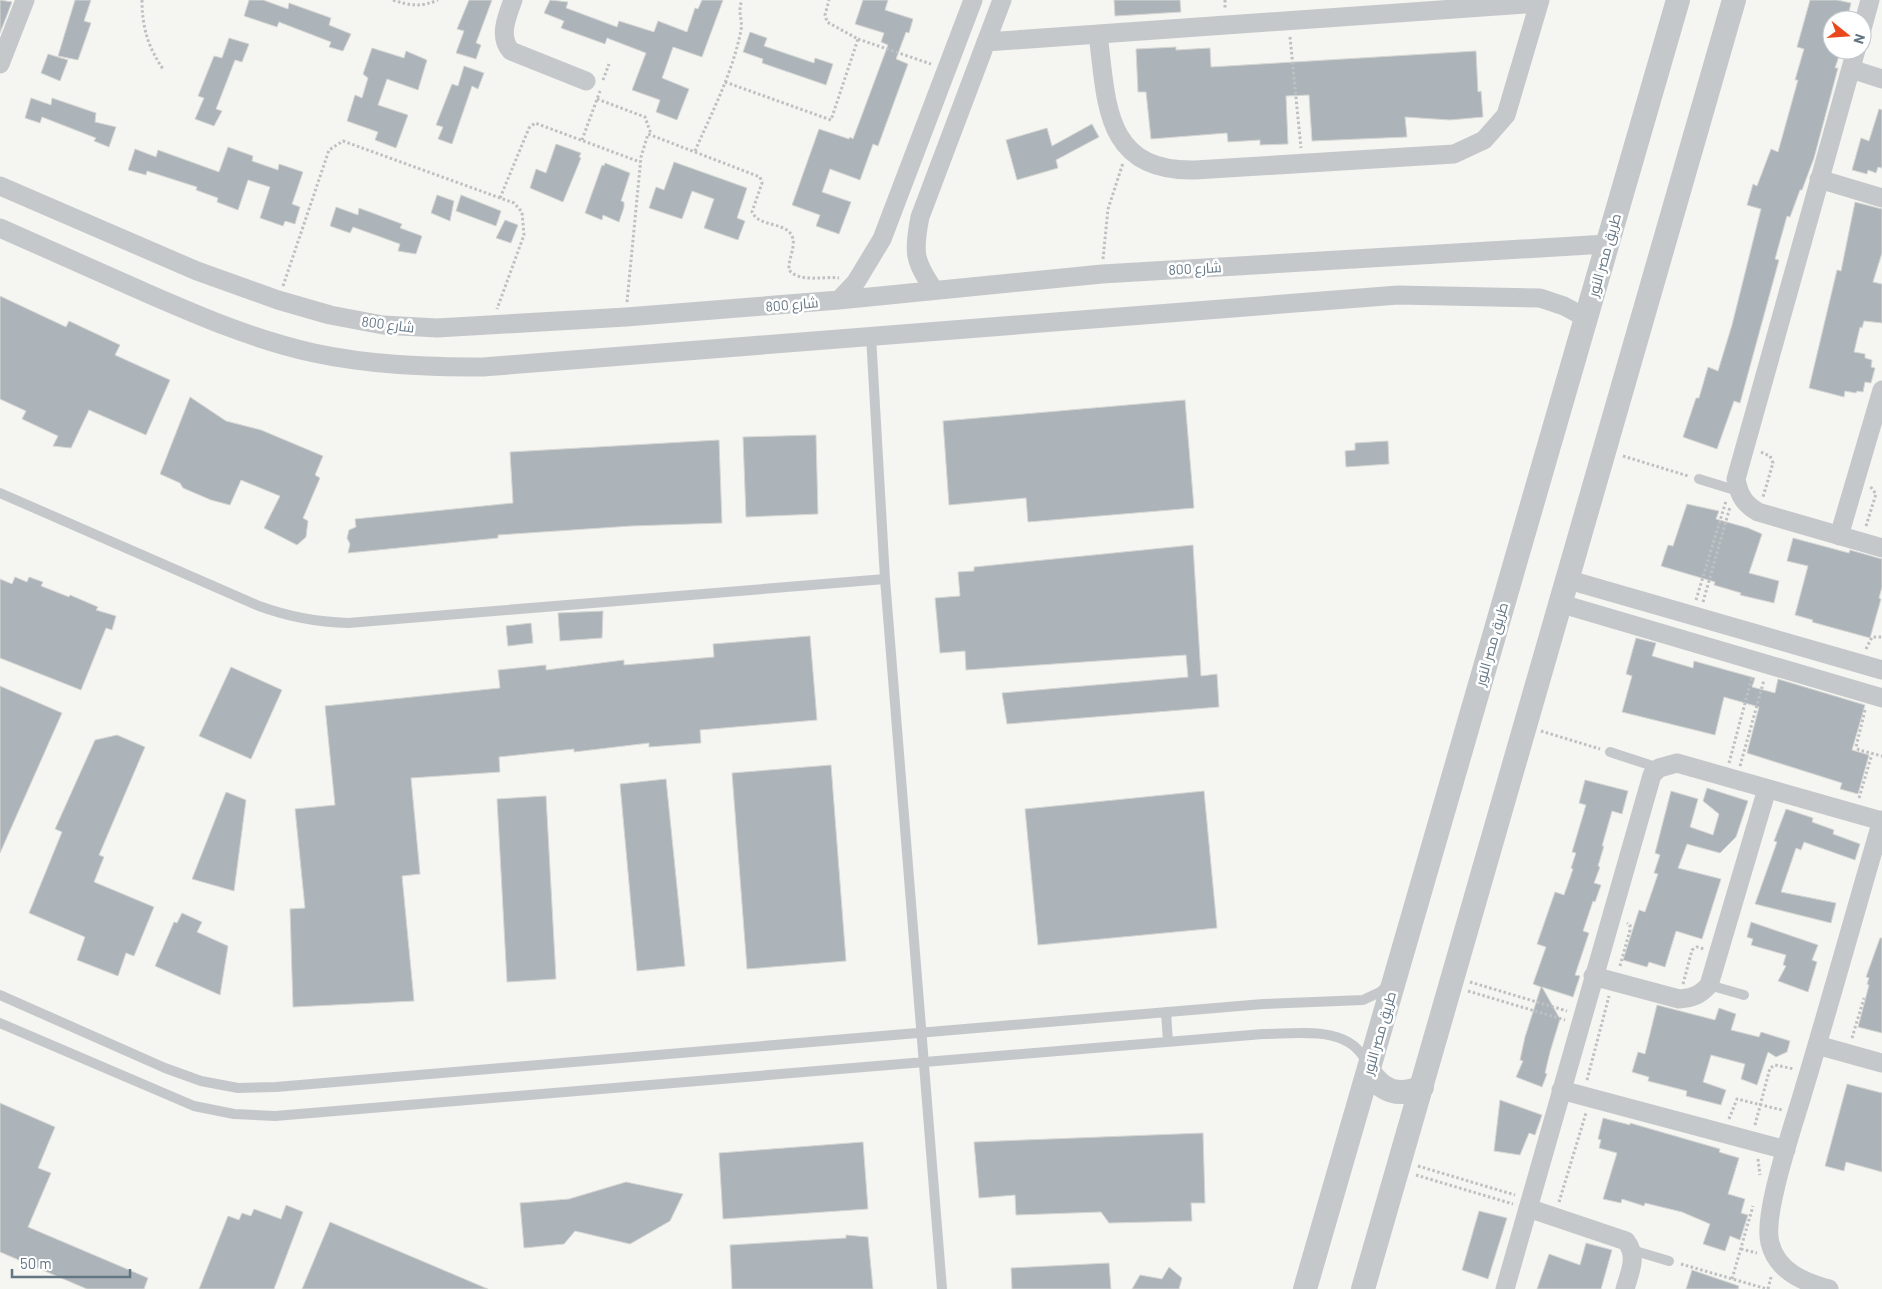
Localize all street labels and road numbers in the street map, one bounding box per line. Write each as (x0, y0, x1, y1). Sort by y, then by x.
street label: طريق مصر النور (1584, 211, 1625, 300)
street label: شارع 800 (1168, 258, 1222, 279)
street label: شارع 800 (765, 293, 819, 316)
street label: شارع 800 (361, 312, 415, 337)
street label: طريق مصر النور (1471, 600, 1512, 689)
street label: طريق مصر النور (1359, 989, 1400, 1078)

